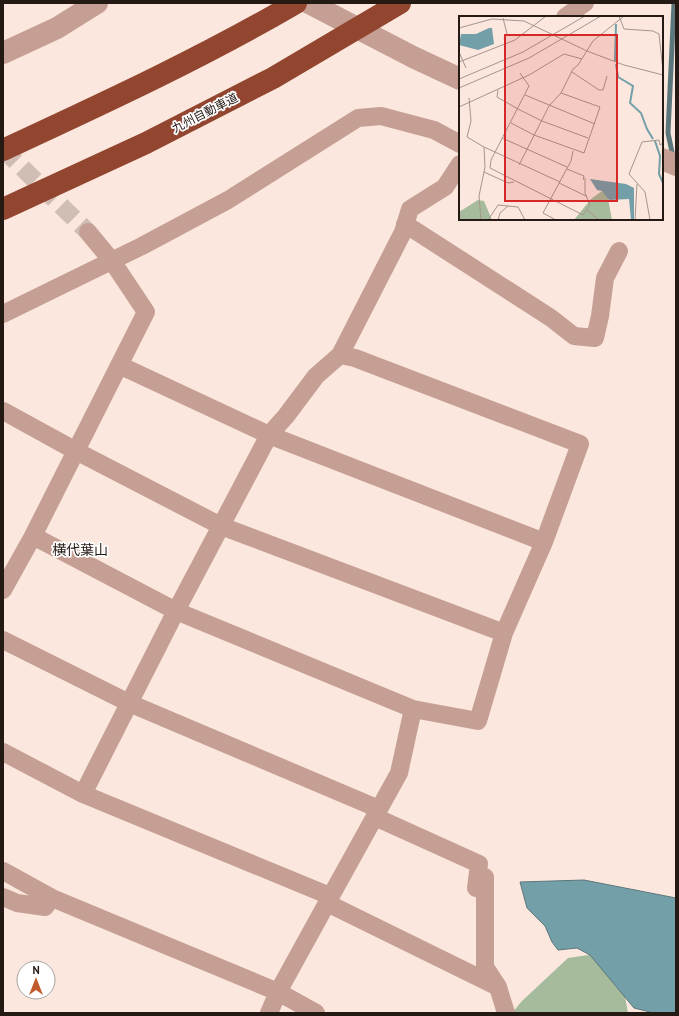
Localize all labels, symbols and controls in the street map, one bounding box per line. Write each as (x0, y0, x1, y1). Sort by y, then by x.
inset map (459, 16, 663, 220)
street label: 九州自動車道 (169, 90, 240, 136)
district label: 横代葉山 (52, 541, 108, 559)
north arrow (16, 960, 56, 1000)
text: N (32, 963, 40, 977)

